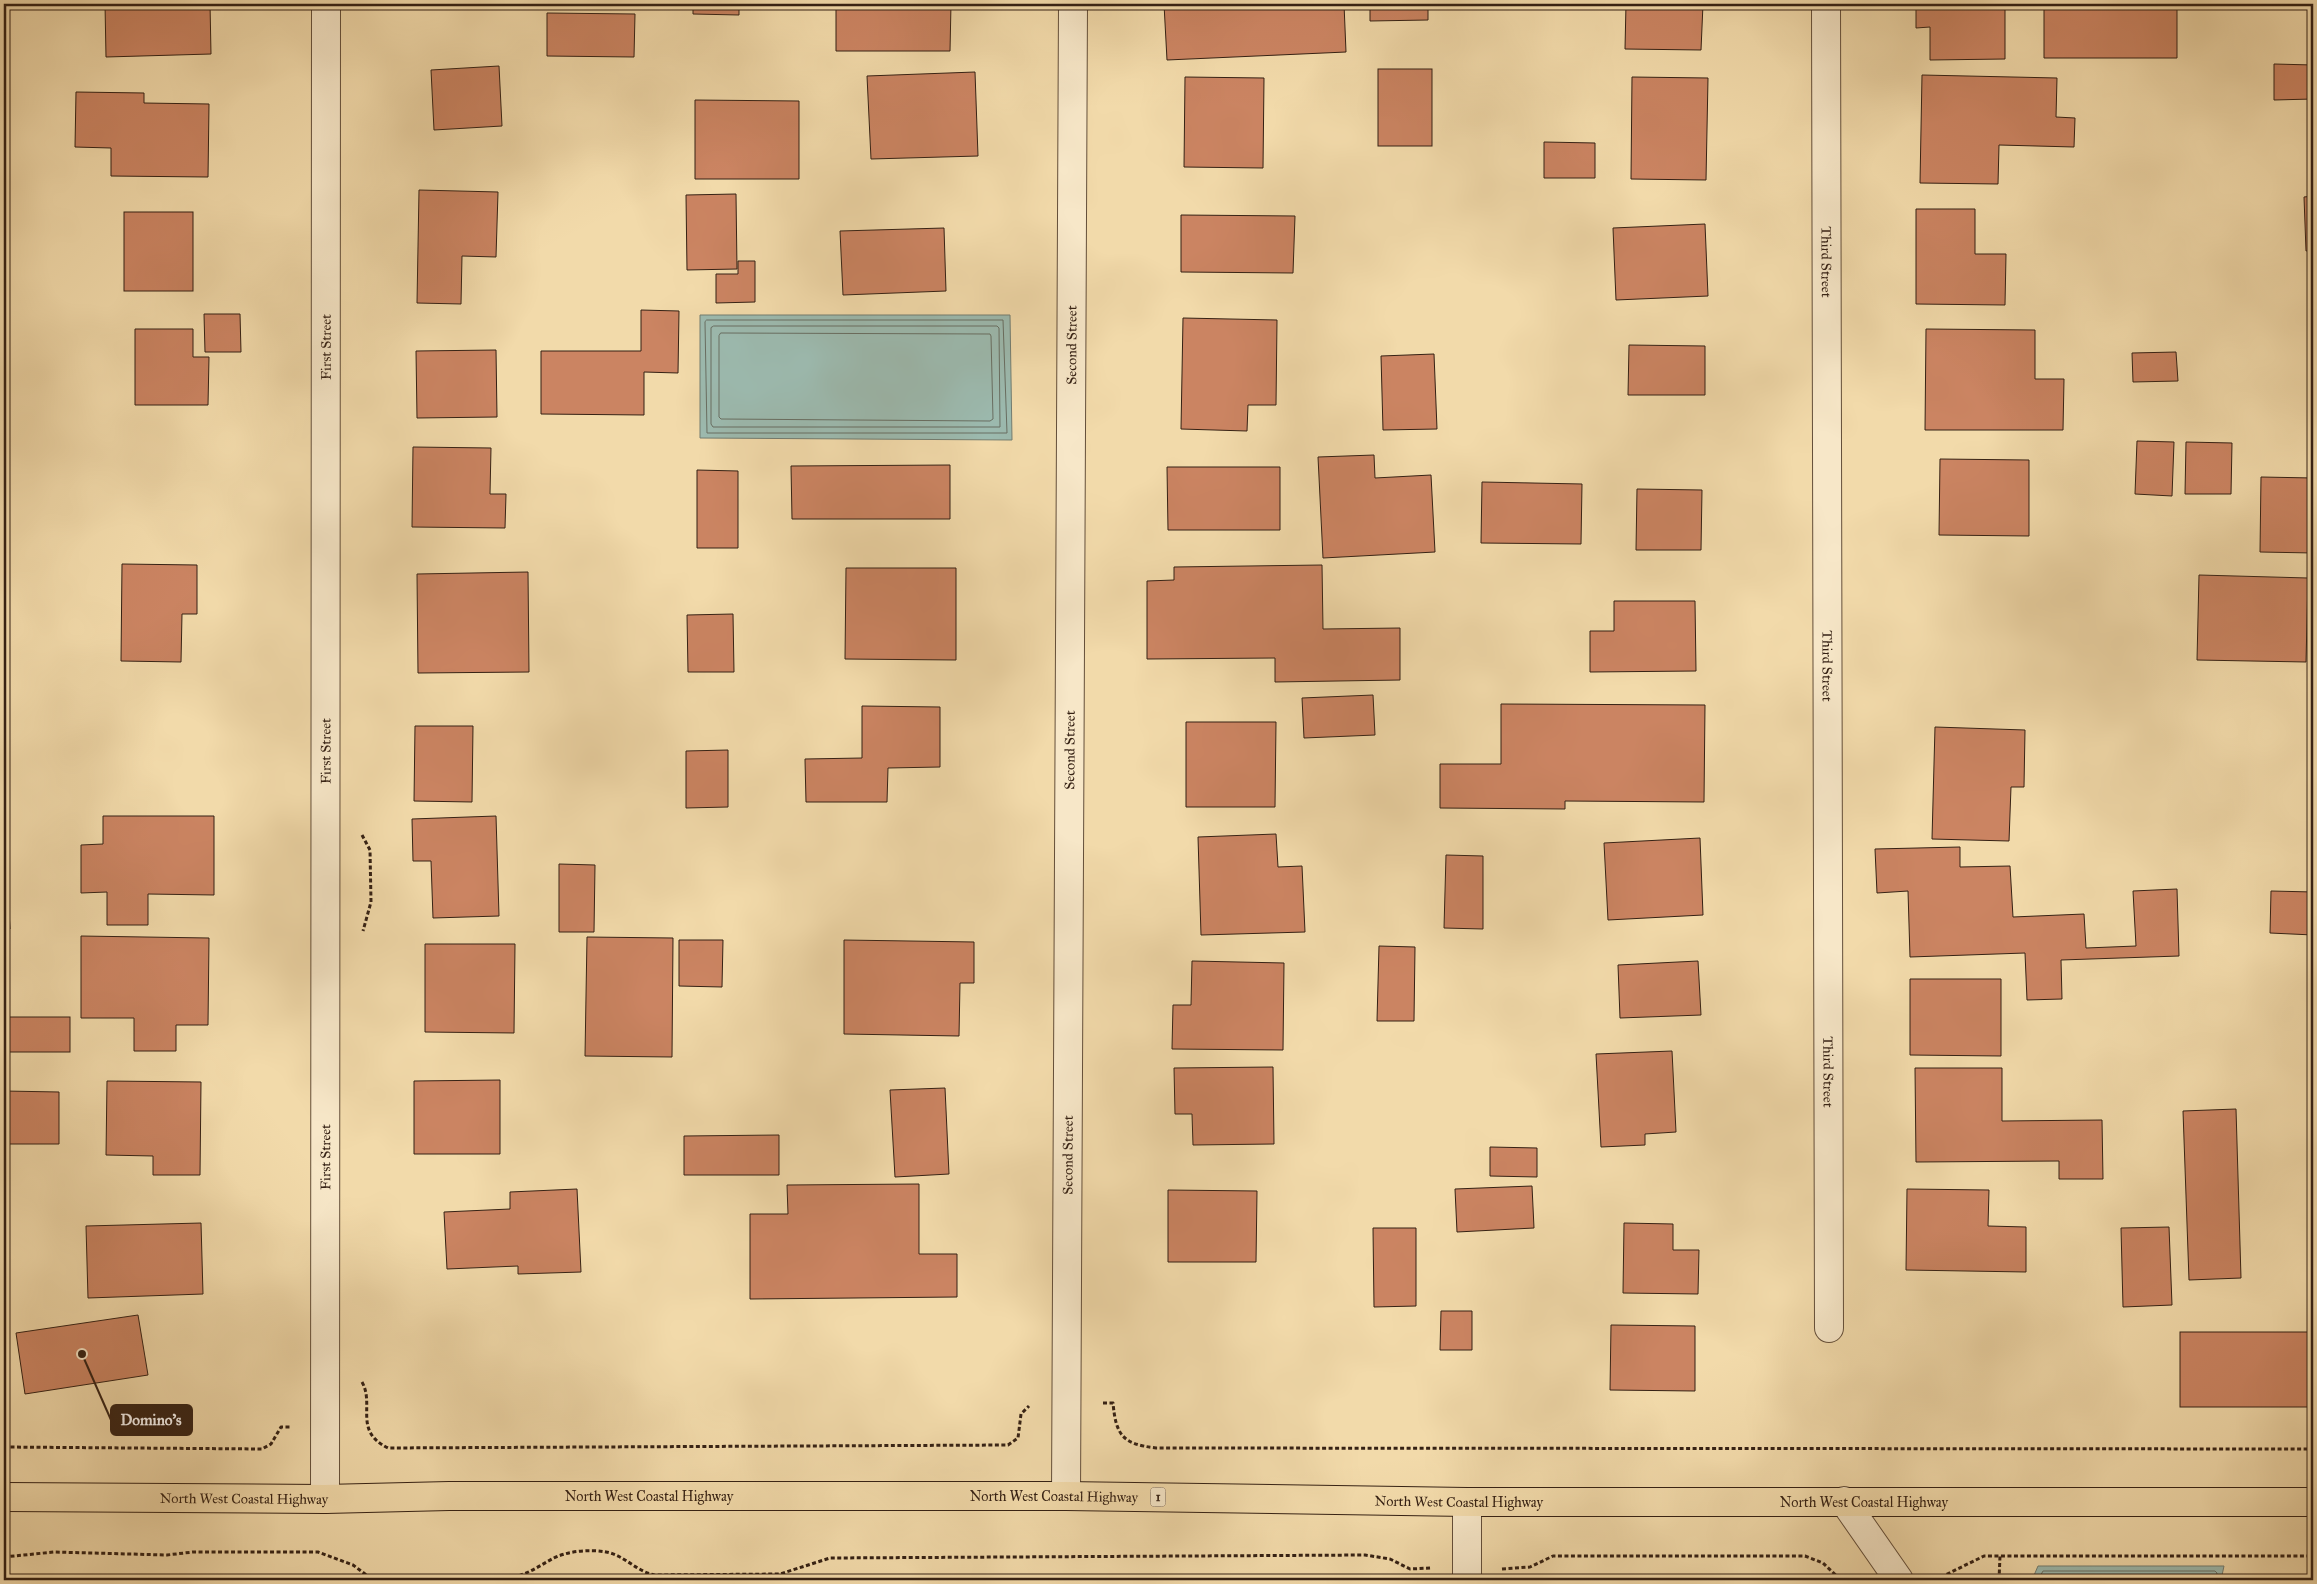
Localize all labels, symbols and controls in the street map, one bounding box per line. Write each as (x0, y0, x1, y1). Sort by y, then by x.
street label: Third Street (1818, 226, 1835, 298)
street label: Second Street (1063, 305, 1081, 385)
street label: First Street (318, 314, 335, 380)
street label: Third Street (1818, 630, 1836, 702)
street label: Second Street (1061, 710, 1079, 790)
street label: First Street (317, 718, 335, 784)
street label: Third Street (1819, 1036, 1837, 1108)
street label: Second Street (1059, 1115, 1077, 1195)
street label: First Street (317, 1124, 334, 1190)
callout: Domino's (111, 1405, 192, 1435)
text: Domino's (120, 1411, 182, 1429)
street label: North West Coastal Highway (565, 1488, 734, 1505)
street label: North West Coastal Highway (970, 1488, 1139, 1506)
road number: 1 (1150, 1488, 1166, 1506)
street label: North West Coastal Highway (160, 1490, 329, 1508)
street label: North West Coastal Highway (1375, 1493, 1544, 1511)
street label: North West Coastal Highway (1780, 1494, 1949, 1511)

